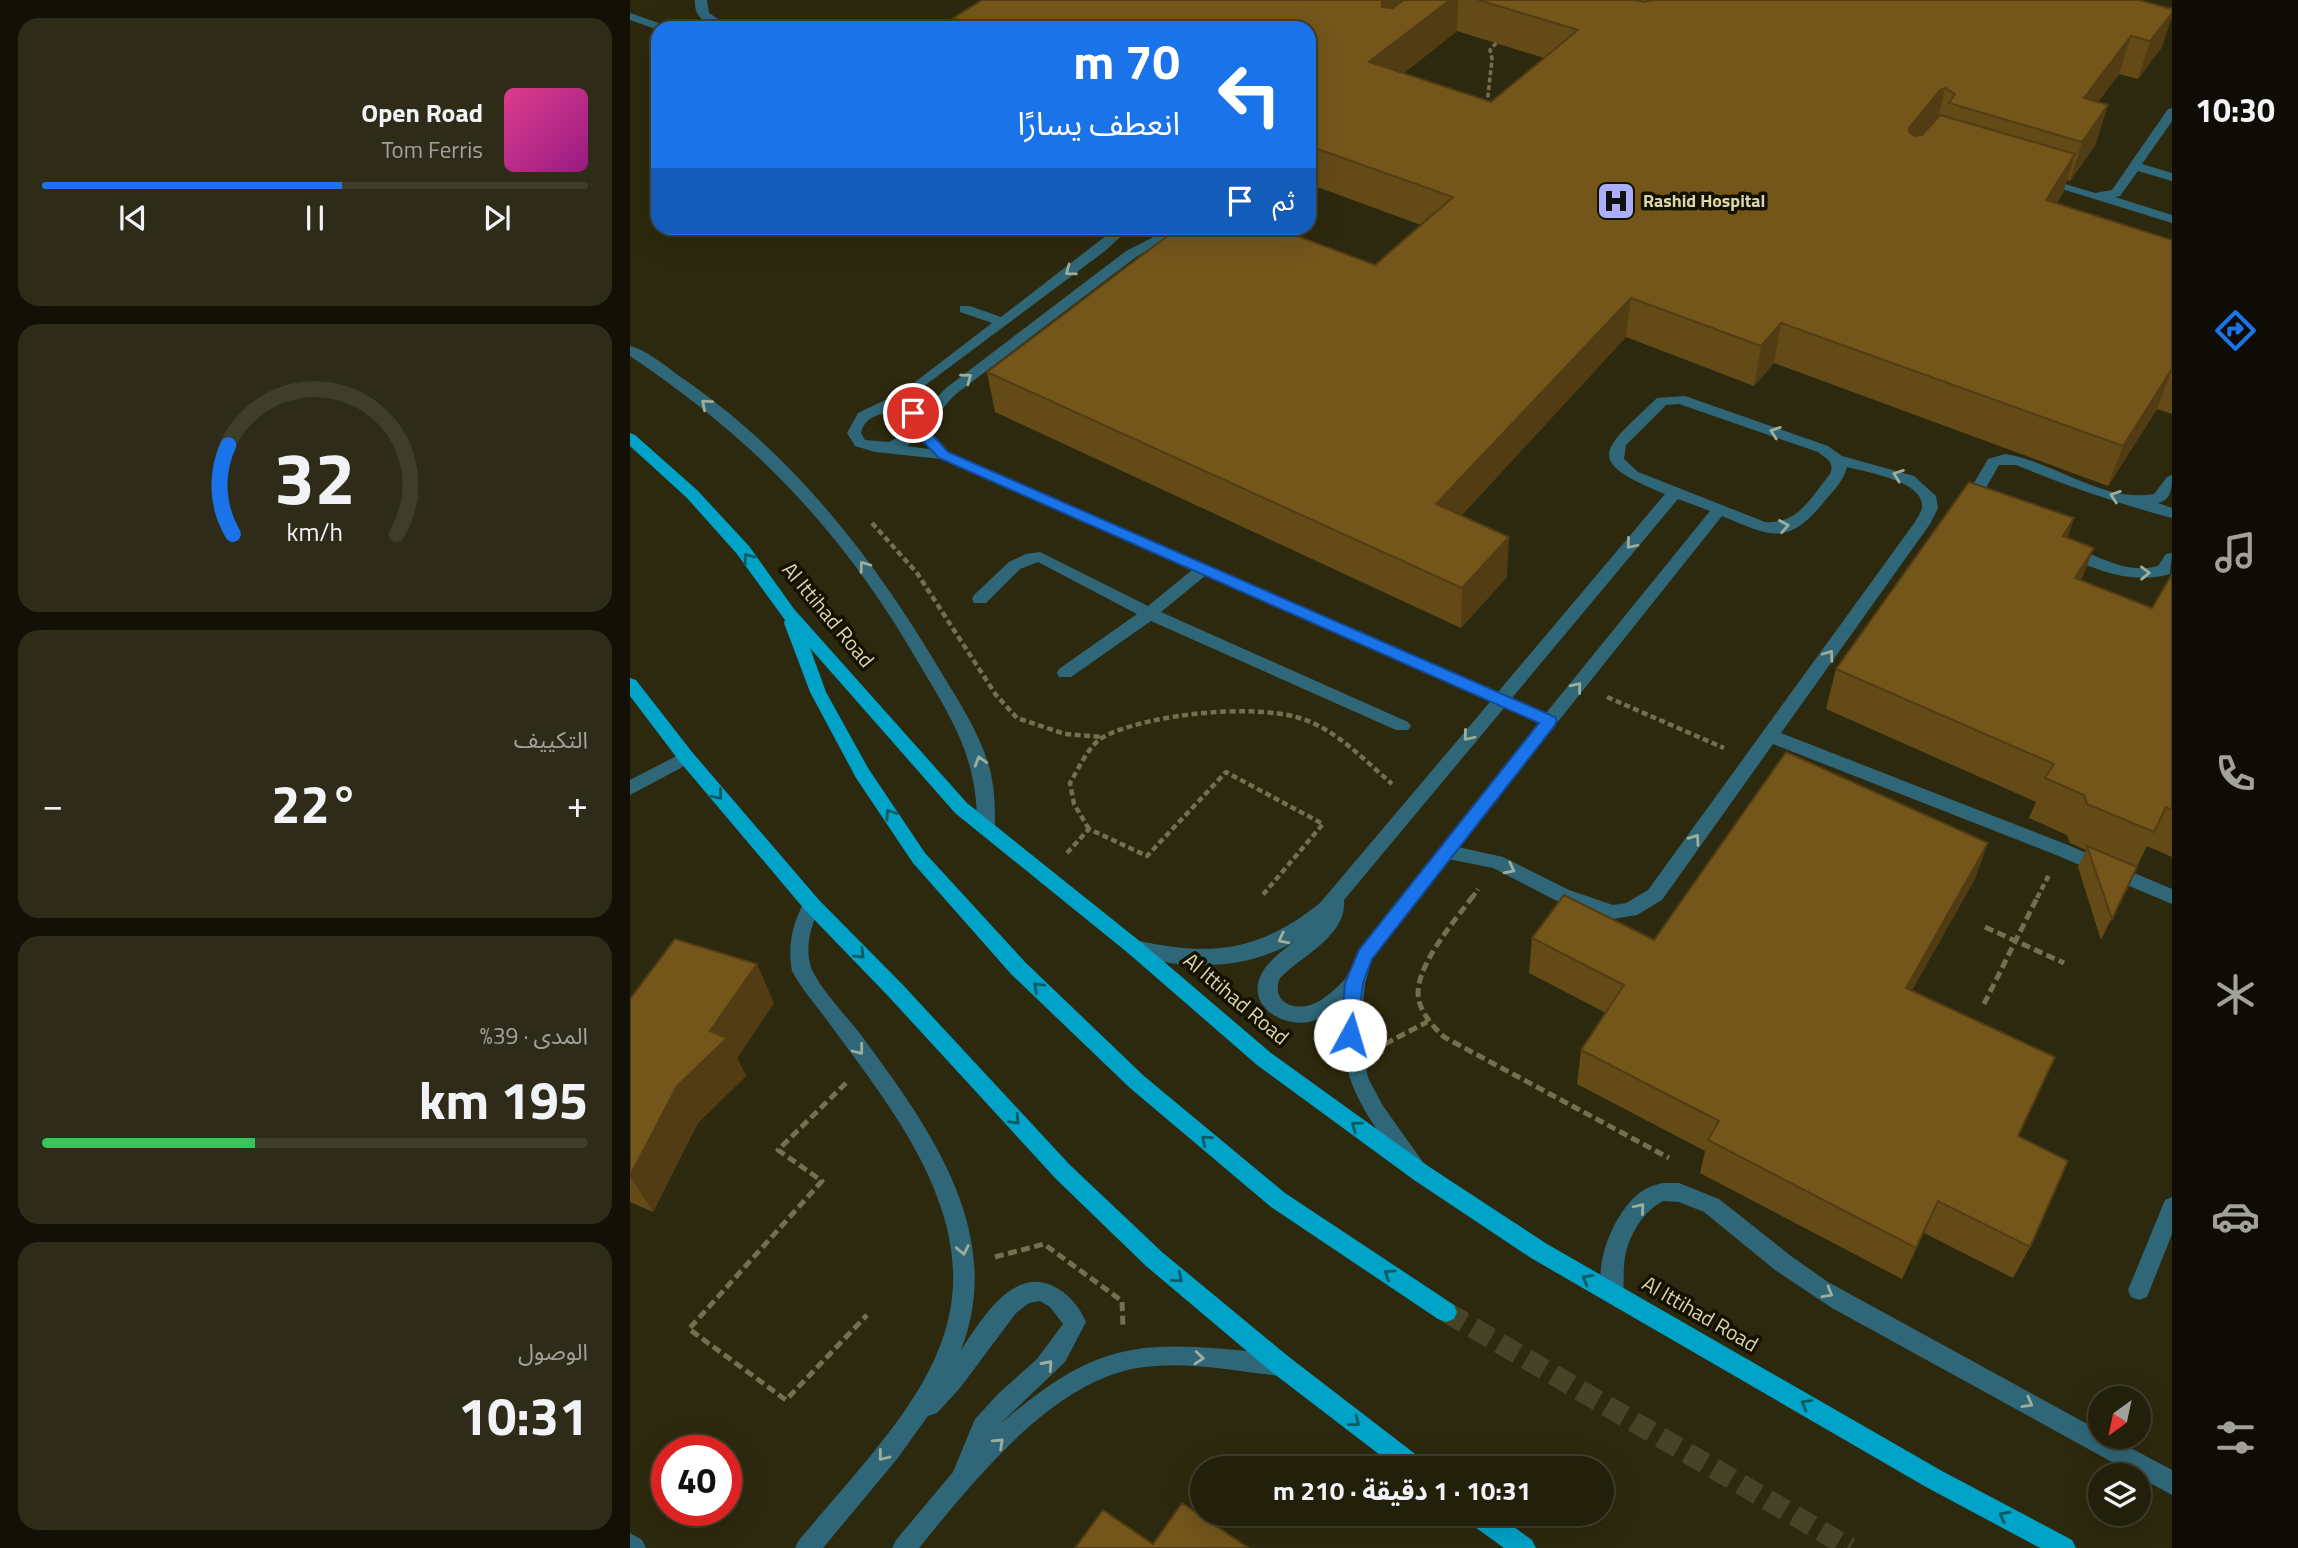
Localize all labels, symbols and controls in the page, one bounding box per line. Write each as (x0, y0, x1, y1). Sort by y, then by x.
text: 70 m (1073, 23, 1180, 98)
icon: left (1204, 49, 1295, 140)
text: 10:30 (2195, 86, 2275, 134)
text: Open Road (361, 93, 483, 132)
text: انعطف يسارًا (1018, 99, 1180, 147)
text: Tom Ferris (382, 132, 483, 167)
hospital icon: Rashid Hospital (1595, 180, 1637, 222)
text: ثم (1273, 181, 1295, 220)
icon: arrive (1221, 182, 1259, 220)
place label: Rashid Hospital (1643, 187, 1765, 214)
icon: previous (114, 199, 152, 237)
icon: pause (296, 199, 334, 237)
icon: next (478, 199, 516, 237)
one-way arrow (1066, 262, 1078, 275)
icon: directions (2211, 306, 2260, 355)
one-way arrow (960, 374, 972, 387)
pin (883, 383, 943, 443)
icon: arrive (894, 394, 932, 432)
one-way arrow (702, 400, 715, 412)
text: 32 (274, 422, 356, 532)
one-way arrow (1770, 426, 1782, 440)
one-way arrow (1893, 469, 1905, 483)
one-way arrow (2110, 490, 2122, 504)
text: km/h (287, 513, 343, 551)
one-way arrow (1778, 519, 1790, 534)
icon: music (2211, 528, 2260, 577)
one-way arrow (1627, 535, 1639, 548)
one-way arrow (744, 553, 756, 565)
street label: Al Ittihad Road (775, 554, 883, 674)
one-way arrow (860, 561, 872, 574)
one-way arrow (2140, 565, 2151, 581)
one-way arrow (1820, 650, 1833, 663)
one-way arrow (1568, 682, 1581, 695)
text: التكييف (514, 722, 588, 757)
one-way arrow (1464, 728, 1476, 741)
icon: phone (2211, 749, 2260, 798)
one-way arrow (973, 756, 988, 768)
text: 22° (271, 764, 359, 843)
text: − (42, 775, 63, 833)
text: + (567, 775, 588, 833)
one-way arrow (710, 786, 722, 799)
one-way arrow (886, 809, 898, 822)
one-way arrow (1687, 834, 1700, 847)
one-way arrow (1503, 860, 1515, 874)
one-way arrow (1278, 931, 1290, 945)
street label: Al Ittihad Road (1177, 944, 1297, 1052)
one-way arrow (851, 946, 864, 959)
icon: climate (2211, 970, 2260, 1019)
one-way arrow (1033, 982, 1046, 995)
position arrow (1313, 998, 1387, 1072)
text: المدى · 39% (480, 1018, 588, 1053)
one-way arrow (851, 1042, 864, 1055)
text: 195 km (419, 1060, 588, 1139)
one-way arrow (1007, 1112, 1019, 1125)
one-way arrow (1352, 1122, 1364, 1135)
one-way arrow (1201, 1135, 1213, 1148)
icon: car (2211, 1192, 2260, 1241)
one-way arrow (1632, 1204, 1644, 1217)
one-way arrow (954, 1244, 969, 1256)
street label: Al Ittihad Road (1636, 1267, 1765, 1359)
one-way arrow (1170, 1270, 1183, 1283)
one-way arrow (1384, 1270, 1397, 1282)
one-way arrow (1581, 1274, 1594, 1287)
one-way arrow (1821, 1285, 1834, 1298)
text: الوصول (518, 1334, 588, 1369)
one-way arrow (1194, 1350, 1205, 1365)
one-way arrow (1040, 1360, 1052, 1373)
text: 10:31 (458, 1376, 588, 1455)
north arrow (2088, 1386, 2151, 1449)
map controls (2088, 1386, 2151, 1526)
one-way arrow (2020, 1395, 2033, 1409)
one-way arrow (1800, 1399, 1813, 1412)
one-way arrow (1347, 1413, 1359, 1426)
icon: filters (2211, 1413, 2260, 1462)
speed limit sign: 40 (651, 1435, 742, 1526)
one-way arrow (991, 1439, 1004, 1451)
one-way arrow (879, 1448, 892, 1460)
button: layers (2088, 1463, 2151, 1526)
text: 10:31 · 1 دقيقة · 210 m (1273, 1471, 1531, 1510)
one-way arrow (1998, 1511, 2011, 1524)

